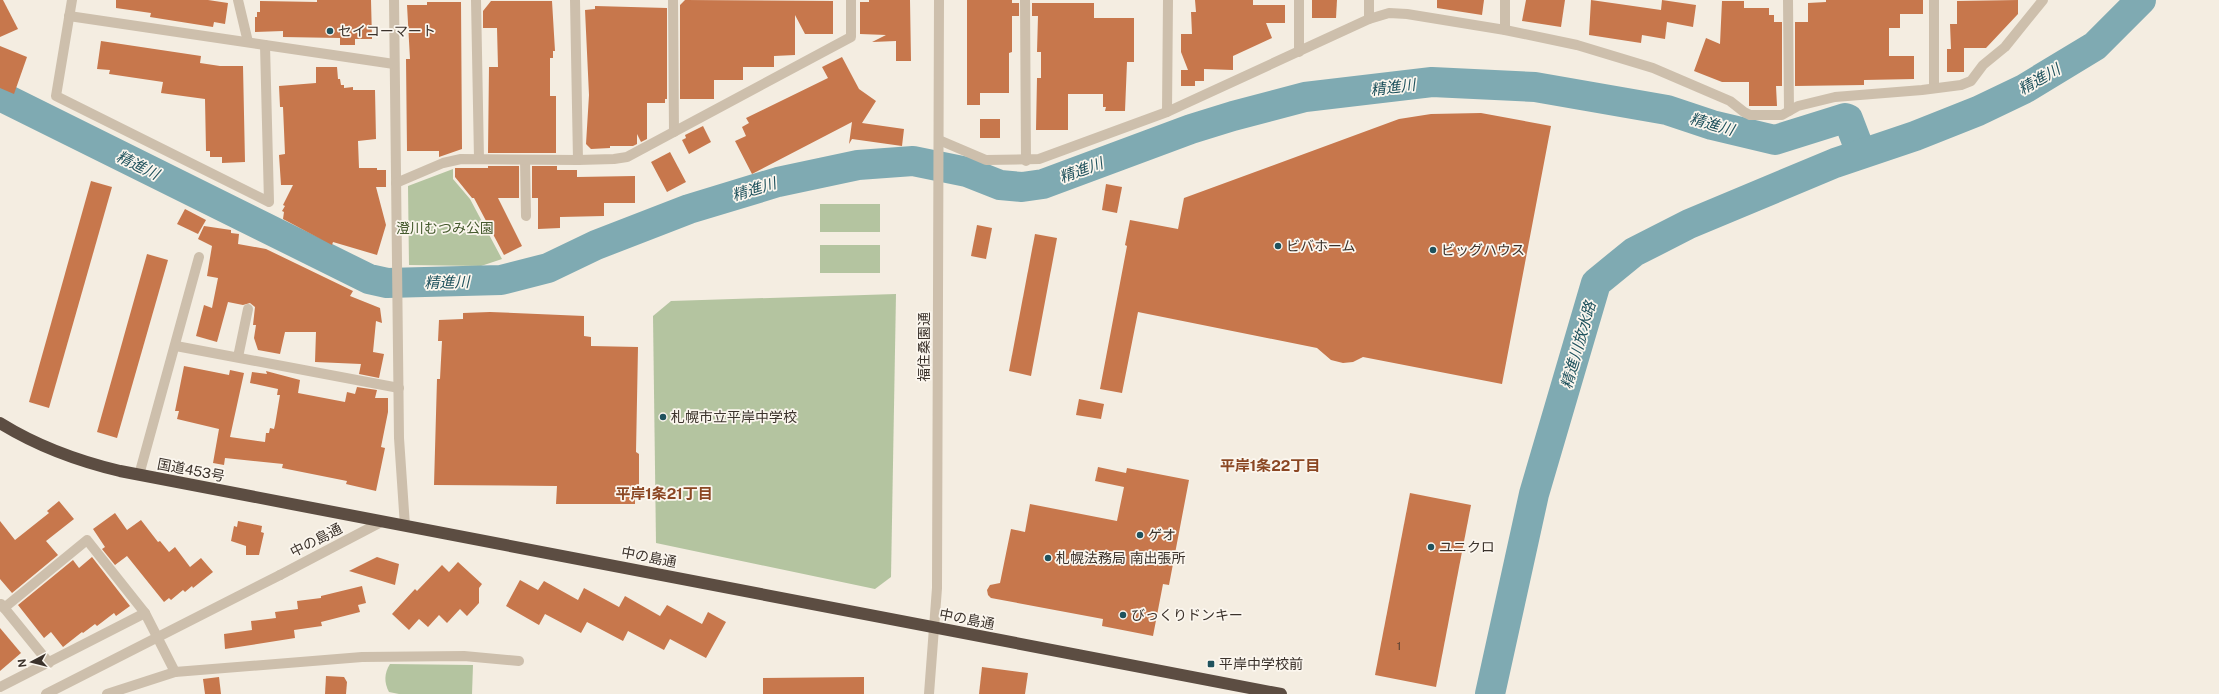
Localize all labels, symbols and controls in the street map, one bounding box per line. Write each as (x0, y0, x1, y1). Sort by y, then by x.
place label: セイコーマート (338, 23, 436, 39)
marker: セイコーマート (325, 26, 335, 36)
water label: 精進川 (2015, 59, 2064, 98)
water label: 精進川 (1370, 76, 1418, 98)
water label: 精進川 (1688, 110, 1738, 139)
water label: 精進川 (114, 147, 164, 183)
water label: 精進川 (1057, 154, 1107, 186)
water label: 精進川 (730, 174, 780, 204)
park label: 澄川むつみ公園 (396, 220, 494, 236)
place label: ビバホーム (1286, 238, 1356, 254)
marker: ビバホーム (1273, 241, 1283, 251)
place label: ビッグハウス (1441, 242, 1525, 258)
marker: ビッグハウス (1428, 245, 1438, 255)
water label: 精進川 (424, 273, 472, 291)
water label: 精進川放水路 (1557, 297, 1599, 391)
street label: 福住桑園通 (916, 312, 932, 382)
place label: 札幌市立平岸中学校 (671, 409, 797, 425)
marker: 札幌市立平岸中学校 (658, 412, 668, 422)
street label: 国道453号 (156, 456, 226, 484)
district label: 平岸1条22丁目 (1220, 457, 1320, 474)
district label: 平岸1条21丁目 (615, 485, 713, 502)
street label: 中の島通 (287, 520, 345, 560)
place label: ゲオ (1148, 527, 1176, 543)
marker: ゲオ (1135, 530, 1145, 540)
place label: ユニクロ (1439, 539, 1495, 555)
marker: ユニクロ (1426, 542, 1436, 552)
street label: 中の島通 (620, 544, 678, 570)
place label: 札幌法務局 南出張所 (1056, 550, 1185, 566)
marker: 札幌法務局 南出張所 (1043, 553, 1053, 563)
street label: 中の島通 (938, 606, 996, 632)
place label: びっくりドンキー (1131, 607, 1243, 623)
marker: びっくりドンキー (1118, 610, 1128, 620)
house number: 1 (1397, 639, 1401, 653)
north arrow (12, 642, 52, 682)
place label: 平岸中学校前 (1219, 656, 1303, 672)
text: N (16, 658, 29, 668)
marker: 平岸中学校前 (1206, 659, 1216, 669)

